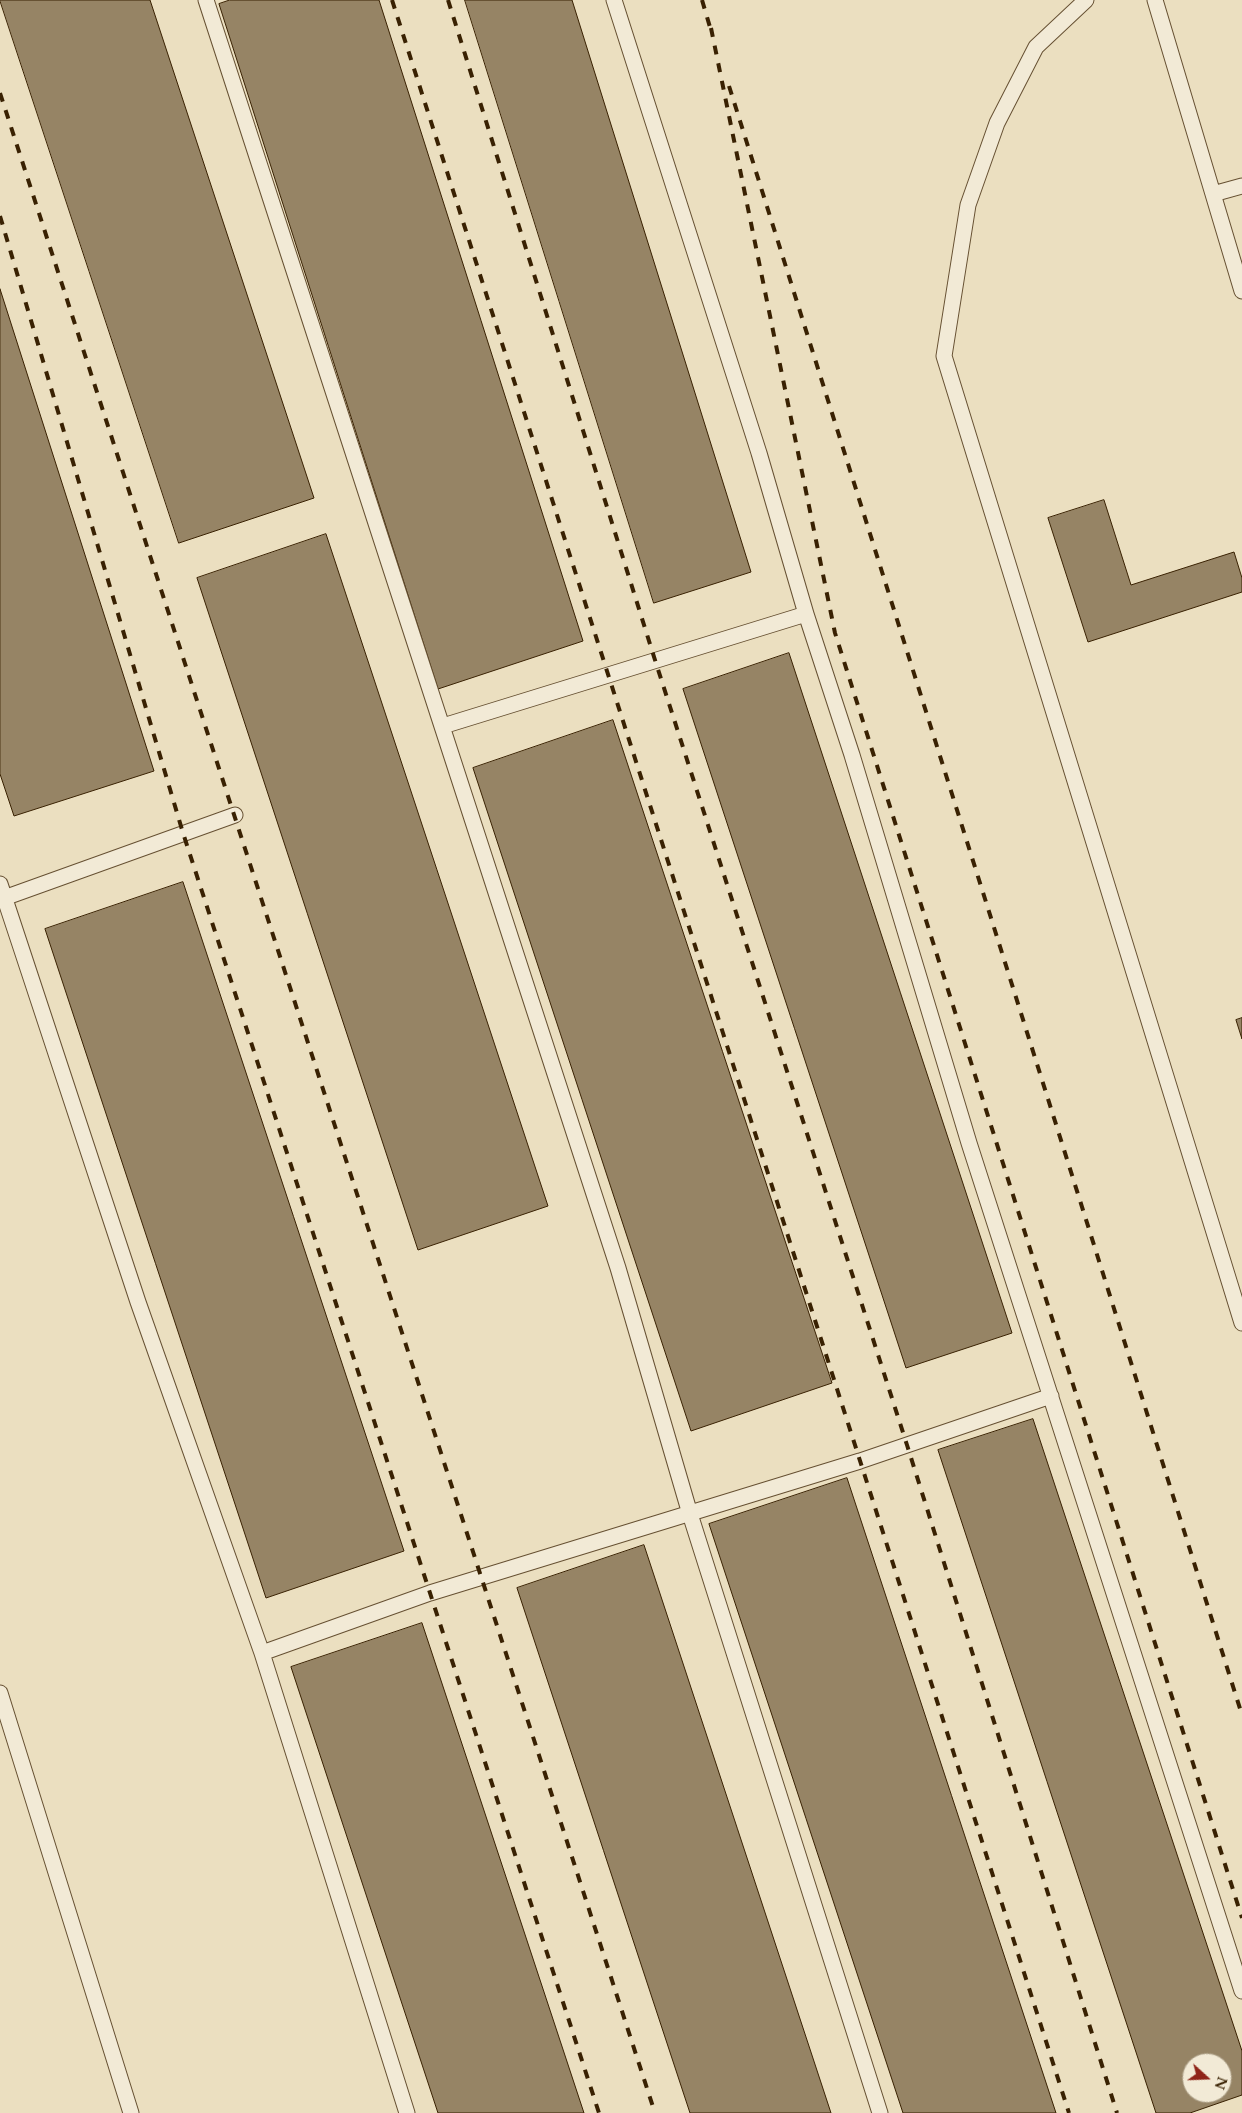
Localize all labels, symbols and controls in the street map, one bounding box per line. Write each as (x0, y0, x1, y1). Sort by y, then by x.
north arrow (1182, 2053, 1232, 2103)
text: N (1210, 2074, 1232, 2092)

